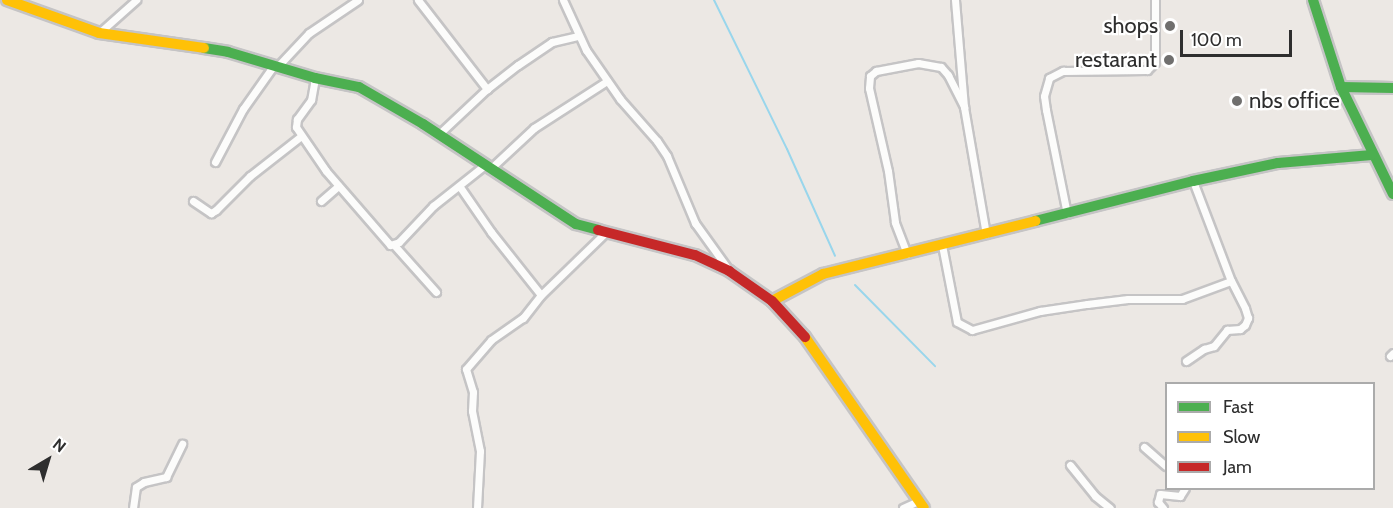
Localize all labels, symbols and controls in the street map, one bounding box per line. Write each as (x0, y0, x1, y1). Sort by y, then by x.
place label: shops (1104, 13, 1158, 39)
scale bar (1183, 18, 1296, 56)
marker: shops (1163, 19, 1177, 33)
text: 100 m (1191, 29, 1242, 51)
place label: restarant (1075, 47, 1157, 73)
marker: restarant (1162, 53, 1176, 67)
place label: nbs office (1249, 88, 1340, 114)
marker: nbs office (1230, 94, 1244, 108)
legend (1165, 382, 1375, 490)
text: Fast (1223, 396, 1254, 418)
text: Slow (1223, 426, 1260, 448)
north arrow (18, 430, 78, 490)
text: N (49, 434, 70, 456)
text: Jam (1223, 456, 1252, 478)

